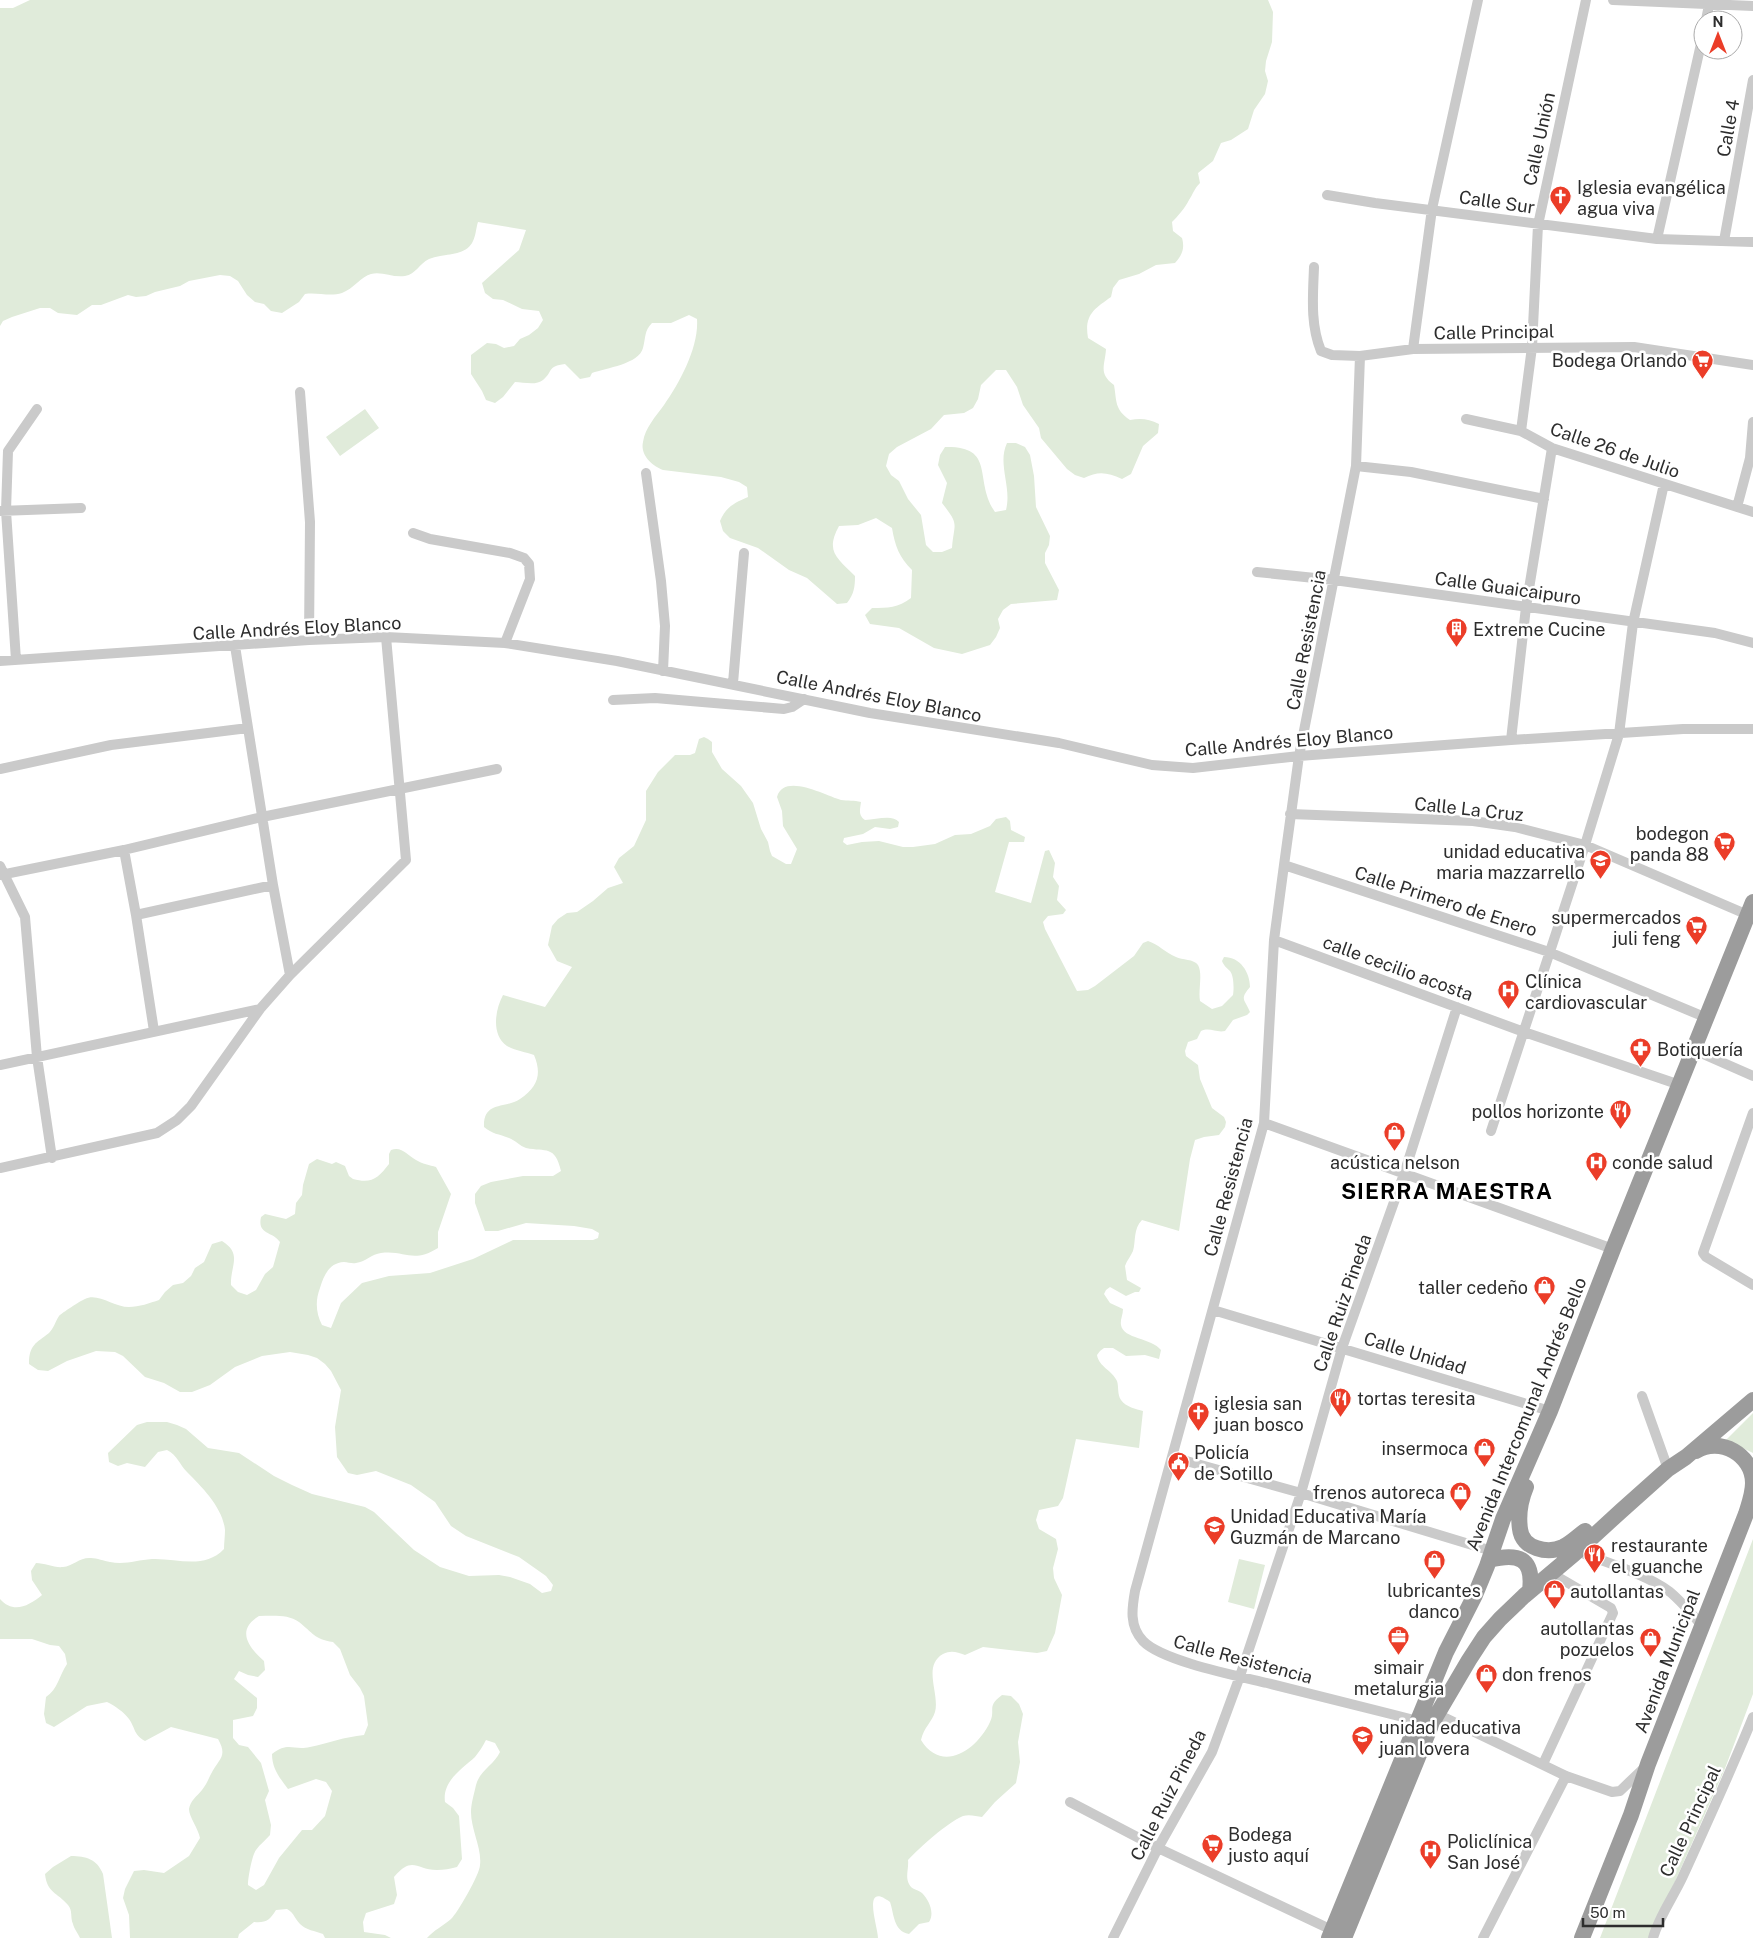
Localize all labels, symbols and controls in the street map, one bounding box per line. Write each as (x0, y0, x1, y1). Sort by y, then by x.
north arrow (1693, 10, 1743, 60)
text: N (1713, 14, 1723, 30)
street label: Calle Unión (1519, 90, 1559, 188)
street label: Calle 4 (1713, 98, 1743, 158)
place label: Iglesia evangélica agua viva (1577, 177, 1726, 219)
church icon: Iglesia evangélica agua viva (1549, 185, 1573, 216)
street label: Calle Sur (1458, 186, 1536, 218)
street label: Calle Principal (1434, 320, 1554, 344)
supermarket icon: Bodega Orlando (1691, 348, 1715, 379)
place label: Bodega Orlando (1552, 350, 1687, 371)
street label: Calle 26 de Julio (1547, 418, 1683, 482)
street label: Calle Guaicaipuro (1434, 567, 1582, 609)
street label: Calle Resistencia (1282, 568, 1330, 712)
street label: Calle Andrés Eloy Blanco (192, 612, 402, 644)
building icon: Extreme Cucine (1445, 617, 1469, 648)
place label: Extreme Cucine (1473, 619, 1606, 640)
street label: Calle Andrés Eloy Blanco (774, 666, 984, 726)
street label: Calle Andrés Eloy Blanco (1184, 721, 1394, 761)
street label: Calle La Cruz (1413, 793, 1525, 825)
place label: bodegon panda 88 (1630, 823, 1709, 865)
supermarket icon: bodegon panda 88 (1713, 831, 1737, 862)
place label: unidad educativa maria mazzarrello (1436, 841, 1585, 883)
school or university icon: unidad educativa maria mazzarrello (1589, 849, 1613, 880)
street label: Calle Primero de Enero (1352, 862, 1540, 940)
place label: supermercados juli feng (1551, 907, 1681, 949)
supermarket icon: supermercados juli feng (1685, 915, 1709, 946)
street label: calle cecilio acosta (1320, 931, 1476, 1005)
place label: Clínica cardiovascular (1525, 971, 1647, 1013)
hospital icon: Clínica cardiovascular (1497, 979, 1521, 1010)
pharmacy icon: Botiquería (1629, 1037, 1653, 1068)
place label: Botiquería (1657, 1039, 1743, 1060)
restaurant icon: pollos horizonte (1608, 1099, 1632, 1130)
place label: pollos horizonte (1472, 1101, 1604, 1122)
street label: Calle Resistencia (1199, 1115, 1257, 1259)
shop icon: acústica nelson (1383, 1120, 1407, 1151)
hospital icon: conde salud (1584, 1150, 1608, 1181)
place label: acústica nelson (1330, 1152, 1460, 1173)
place label: conde salud (1612, 1152, 1713, 1173)
district label: SIERRA MAESTRA (1341, 1178, 1553, 1204)
street label: Calle Ruiz Pineda (1309, 1231, 1375, 1375)
street label: Avenida Intercomunal Andrés Bello (1461, 1274, 1591, 1554)
shop icon: taller cedeño (1532, 1275, 1556, 1306)
place label: taller cedeño (1418, 1277, 1528, 1298)
street label: Calle Unidad (1361, 1327, 1469, 1379)
restaurant icon: tortas teresita (1329, 1386, 1353, 1417)
place label: tortas teresita (1357, 1388, 1475, 1409)
place label: iglesia san juan bosco (1213, 1393, 1304, 1435)
church icon: iglesia san juan bosco (1186, 1401, 1210, 1432)
shop icon: insermoca (1472, 1436, 1496, 1467)
place label: insermoca (1381, 1438, 1468, 1459)
place label: Policía de Sotillo (1194, 1442, 1273, 1484)
public building icon: Policía de Sotillo (1166, 1450, 1190, 1481)
shop icon: frenos autoreca (1449, 1480, 1473, 1511)
place label: frenos autoreca (1313, 1482, 1445, 1503)
place label: Unidad Educativa María Guzmán de Marcano (1230, 1506, 1427, 1548)
school or university icon: Unidad Educativa María Guzmán de Marcano (1202, 1514, 1226, 1545)
place label: restaurante el guanche (1611, 1535, 1708, 1577)
restaurant icon: restaurante el guanche (1583, 1543, 1607, 1574)
shop icon: lubricantes danco (1422, 1548, 1446, 1579)
shop icon: autollantas (1542, 1579, 1566, 1610)
place label: lubricantes danco (1387, 1580, 1481, 1622)
place label: autollantas (1570, 1581, 1664, 1602)
street label: Avenida Municipal (1630, 1586, 1704, 1736)
place label: autollantas pozuelos (1540, 1618, 1634, 1660)
office icon: simair metalurgia (1387, 1625, 1411, 1656)
shop icon: autollantas pozuelos (1638, 1626, 1662, 1657)
street label: Calle Resistencia (1171, 1630, 1315, 1688)
place label: simair metalurgia (1354, 1657, 1444, 1699)
shop icon: don frenos (1474, 1662, 1498, 1693)
place label: don frenos (1502, 1664, 1592, 1685)
place label: unidad educativa juan lovera (1378, 1717, 1521, 1759)
school or university icon: unidad educativa juan lovera (1351, 1725, 1375, 1756)
street label: Calle Ruiz Pineda (1126, 1726, 1210, 1864)
street label: Calle Principal (1655, 1762, 1725, 1880)
place label: Bodega justo aquí (1227, 1824, 1310, 1866)
place label: Policlínica San José (1447, 1831, 1532, 1873)
supermarket icon: Bodega justo aquí (1200, 1832, 1224, 1863)
hospital icon: Policlínica San José (1419, 1839, 1443, 1870)
scale bar (1583, 1896, 1663, 1928)
text: 50 m (1590, 1904, 1625, 1921)

